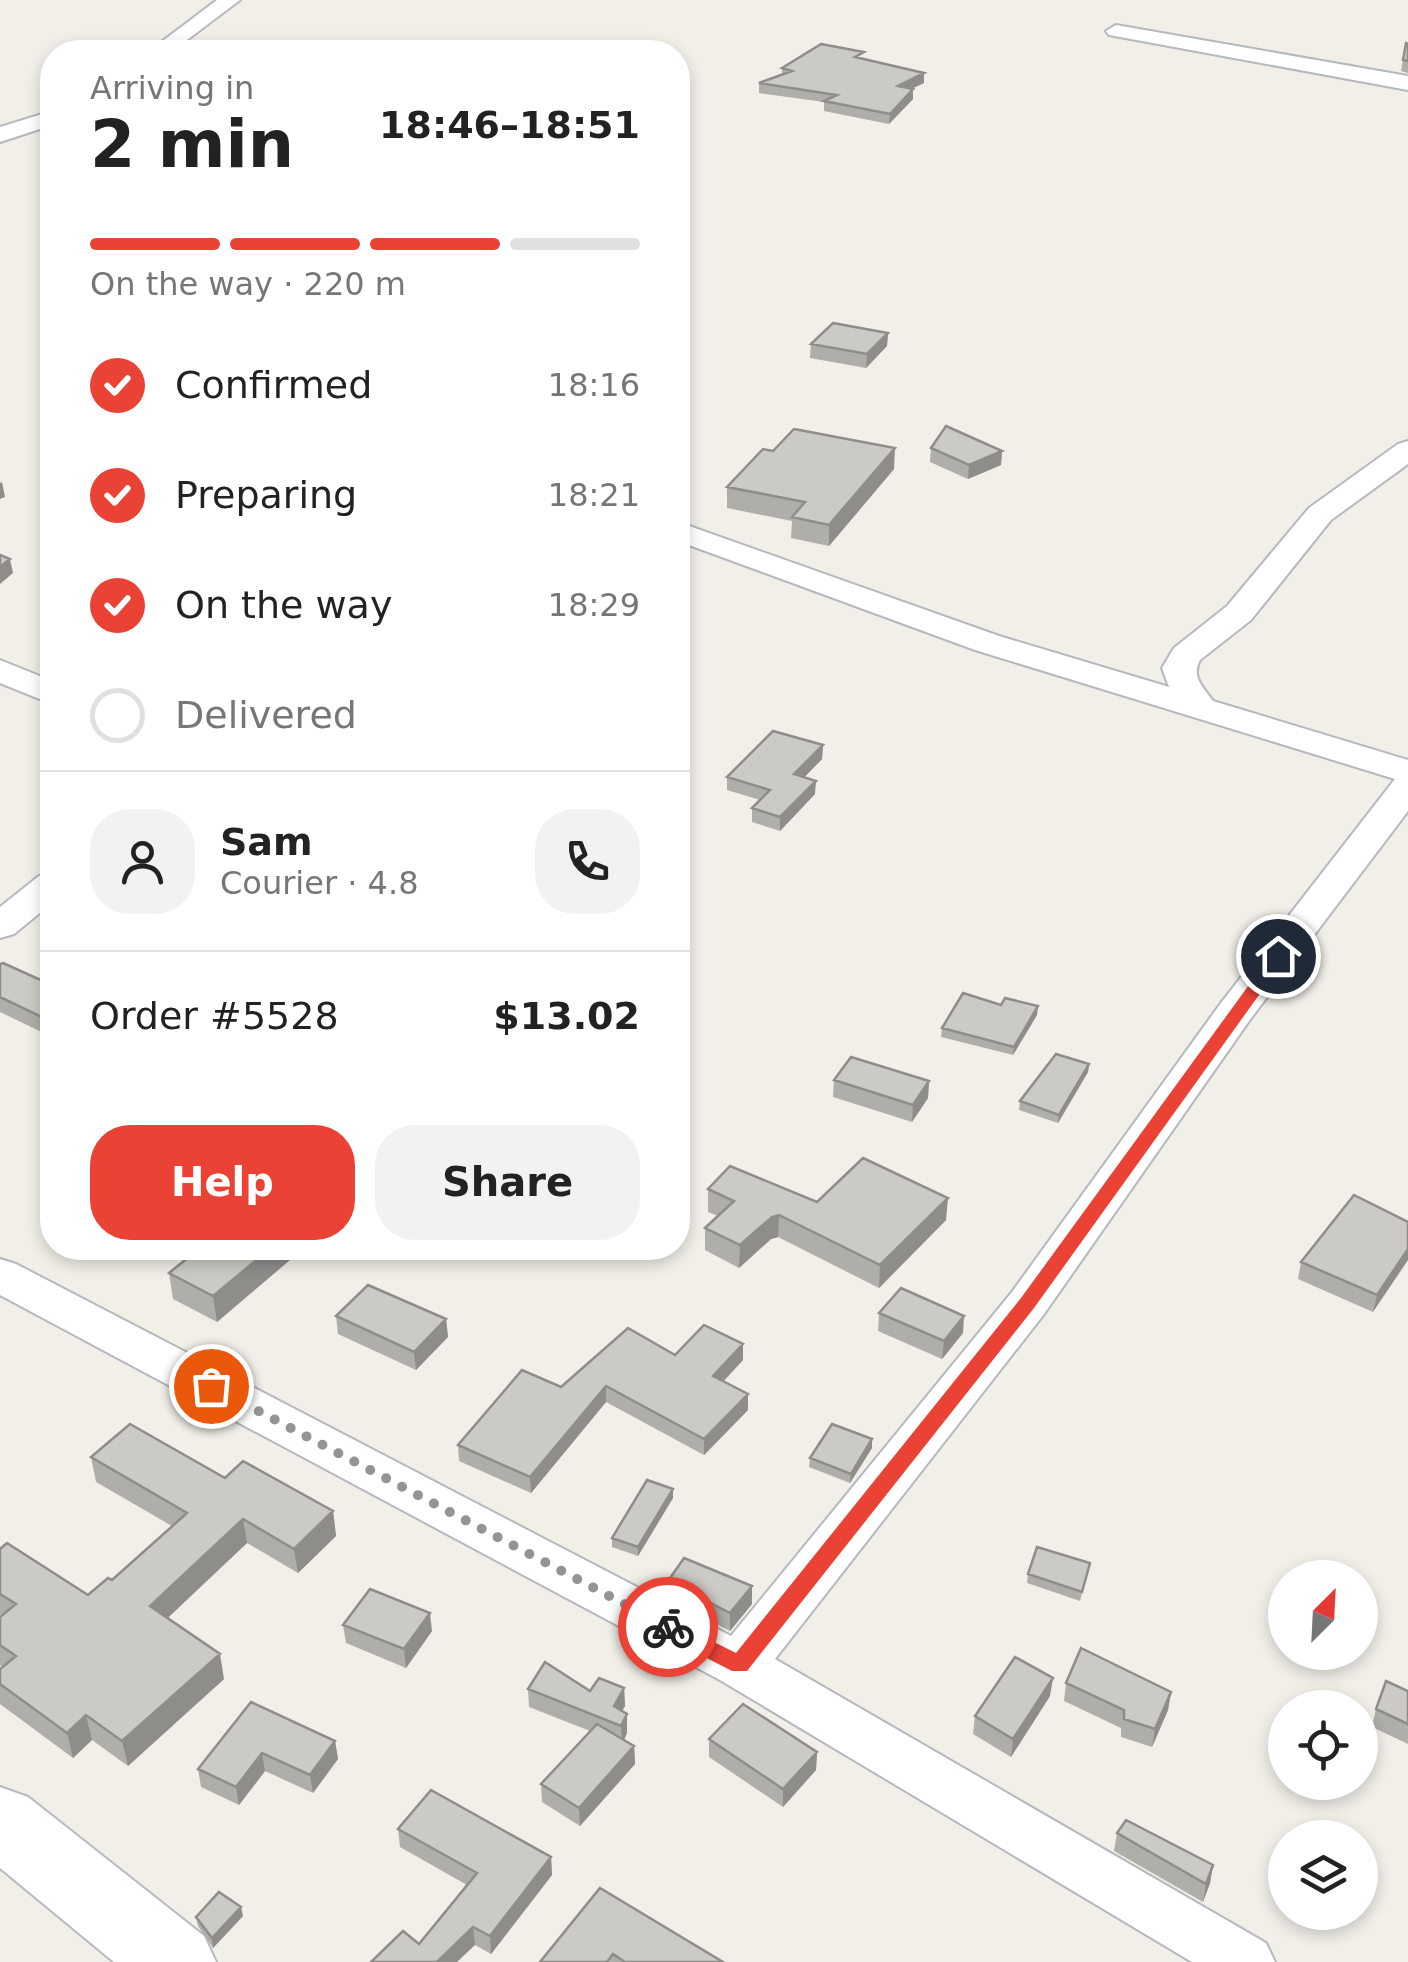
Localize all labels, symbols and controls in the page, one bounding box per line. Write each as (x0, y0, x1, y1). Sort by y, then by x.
text: Arriving in (90, 69, 254, 107)
text: 18:46–18:51 (379, 103, 640, 147)
text: 2 min (90, 107, 294, 182)
text: On the way · 220 m (90, 265, 406, 303)
icon: check (90, 358, 145, 413)
text: Confirmed (175, 363, 372, 407)
text: 18:16 (548, 366, 640, 404)
icon: check (90, 468, 145, 523)
text: Preparing (175, 473, 357, 517)
text: 18:21 (548, 476, 640, 514)
icon: check (90, 578, 145, 633)
text: On the way (175, 583, 392, 627)
text: 18:29 (548, 586, 640, 624)
text: Delivered (175, 693, 357, 737)
button: person (90, 809, 195, 914)
button: phone (535, 809, 640, 914)
text: Sam (220, 820, 313, 864)
text: Courier · 4.8 (220, 864, 419, 902)
pin (1236, 914, 1321, 999)
icon: home (1251, 929, 1306, 984)
text: Order #5528 (90, 994, 339, 1038)
text: $13.02 (493, 994, 640, 1038)
button: Help (90, 1125, 355, 1240)
button: Share (375, 1125, 640, 1240)
pin (169, 1344, 254, 1429)
icon: bag (184, 1359, 239, 1414)
north arrow (1268, 1560, 1378, 1670)
map controls (1268, 1560, 1378, 1930)
courier (618, 1577, 718, 1677)
icon: bike (641, 1600, 696, 1655)
button: locate (1268, 1690, 1378, 1800)
button: layers (1268, 1820, 1378, 1930)

